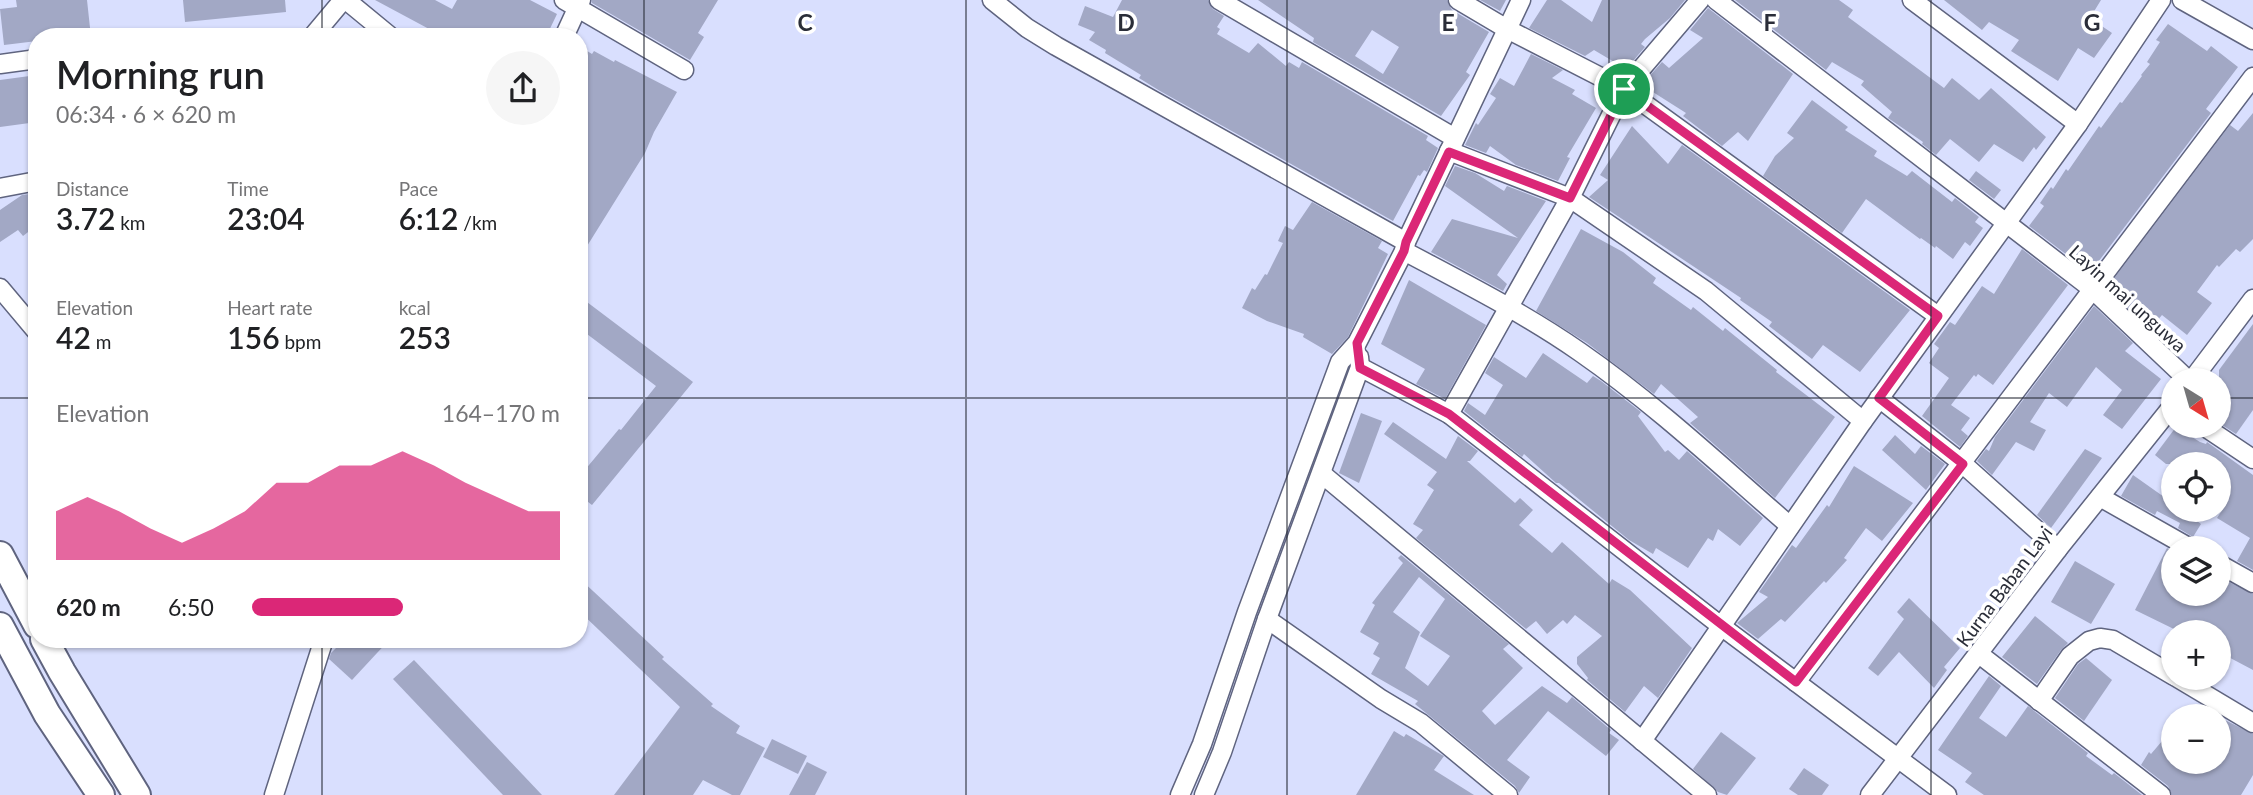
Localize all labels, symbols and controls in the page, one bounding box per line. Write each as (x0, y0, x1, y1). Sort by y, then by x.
text: C (797, 8, 813, 36)
text: D (1117, 8, 1135, 36)
text: E (1441, 8, 1455, 36)
text: F (1763, 8, 1777, 36)
text: G (2084, 8, 2100, 36)
text: Morning run (56, 51, 265, 97)
button: share (486, 51, 560, 125)
pin (1594, 59, 1654, 119)
icon: arrive (1605, 70, 1643, 108)
text: 06:34 · 6 × 620 m (56, 100, 236, 128)
text: Distance (56, 177, 129, 200)
text: Time (227, 177, 269, 200)
text: Pace (399, 177, 438, 200)
text: 3.72 (56, 200, 115, 236)
text: 23:04 (227, 200, 305, 236)
text: 6:12 (399, 200, 458, 236)
text: km (115, 211, 145, 234)
text: /km (458, 211, 497, 234)
street label: Layin mai unguwa (2065, 240, 2191, 356)
text: Elevation (56, 296, 133, 319)
text: Heart rate (227, 296, 313, 319)
text: kcal (399, 296, 431, 319)
text: 42 (56, 319, 91, 355)
text: 156 (227, 319, 280, 355)
text: 253 (399, 319, 451, 355)
text: m (91, 330, 111, 353)
text: bpm (280, 330, 321, 353)
north arrow (2161, 368, 2231, 438)
map controls (2161, 368, 2231, 774)
text: Elevation (56, 399, 149, 427)
text: 164–170 m (442, 399, 560, 427)
button: locate (2161, 452, 2231, 522)
street label: Kurna Baban Layi (1951, 521, 2057, 651)
button: layers (2161, 536, 2231, 606)
text: 620 m (56, 593, 121, 621)
text: 6:50 (168, 593, 214, 621)
button: + (2161, 620, 2231, 690)
button: − (2161, 704, 2231, 774)

